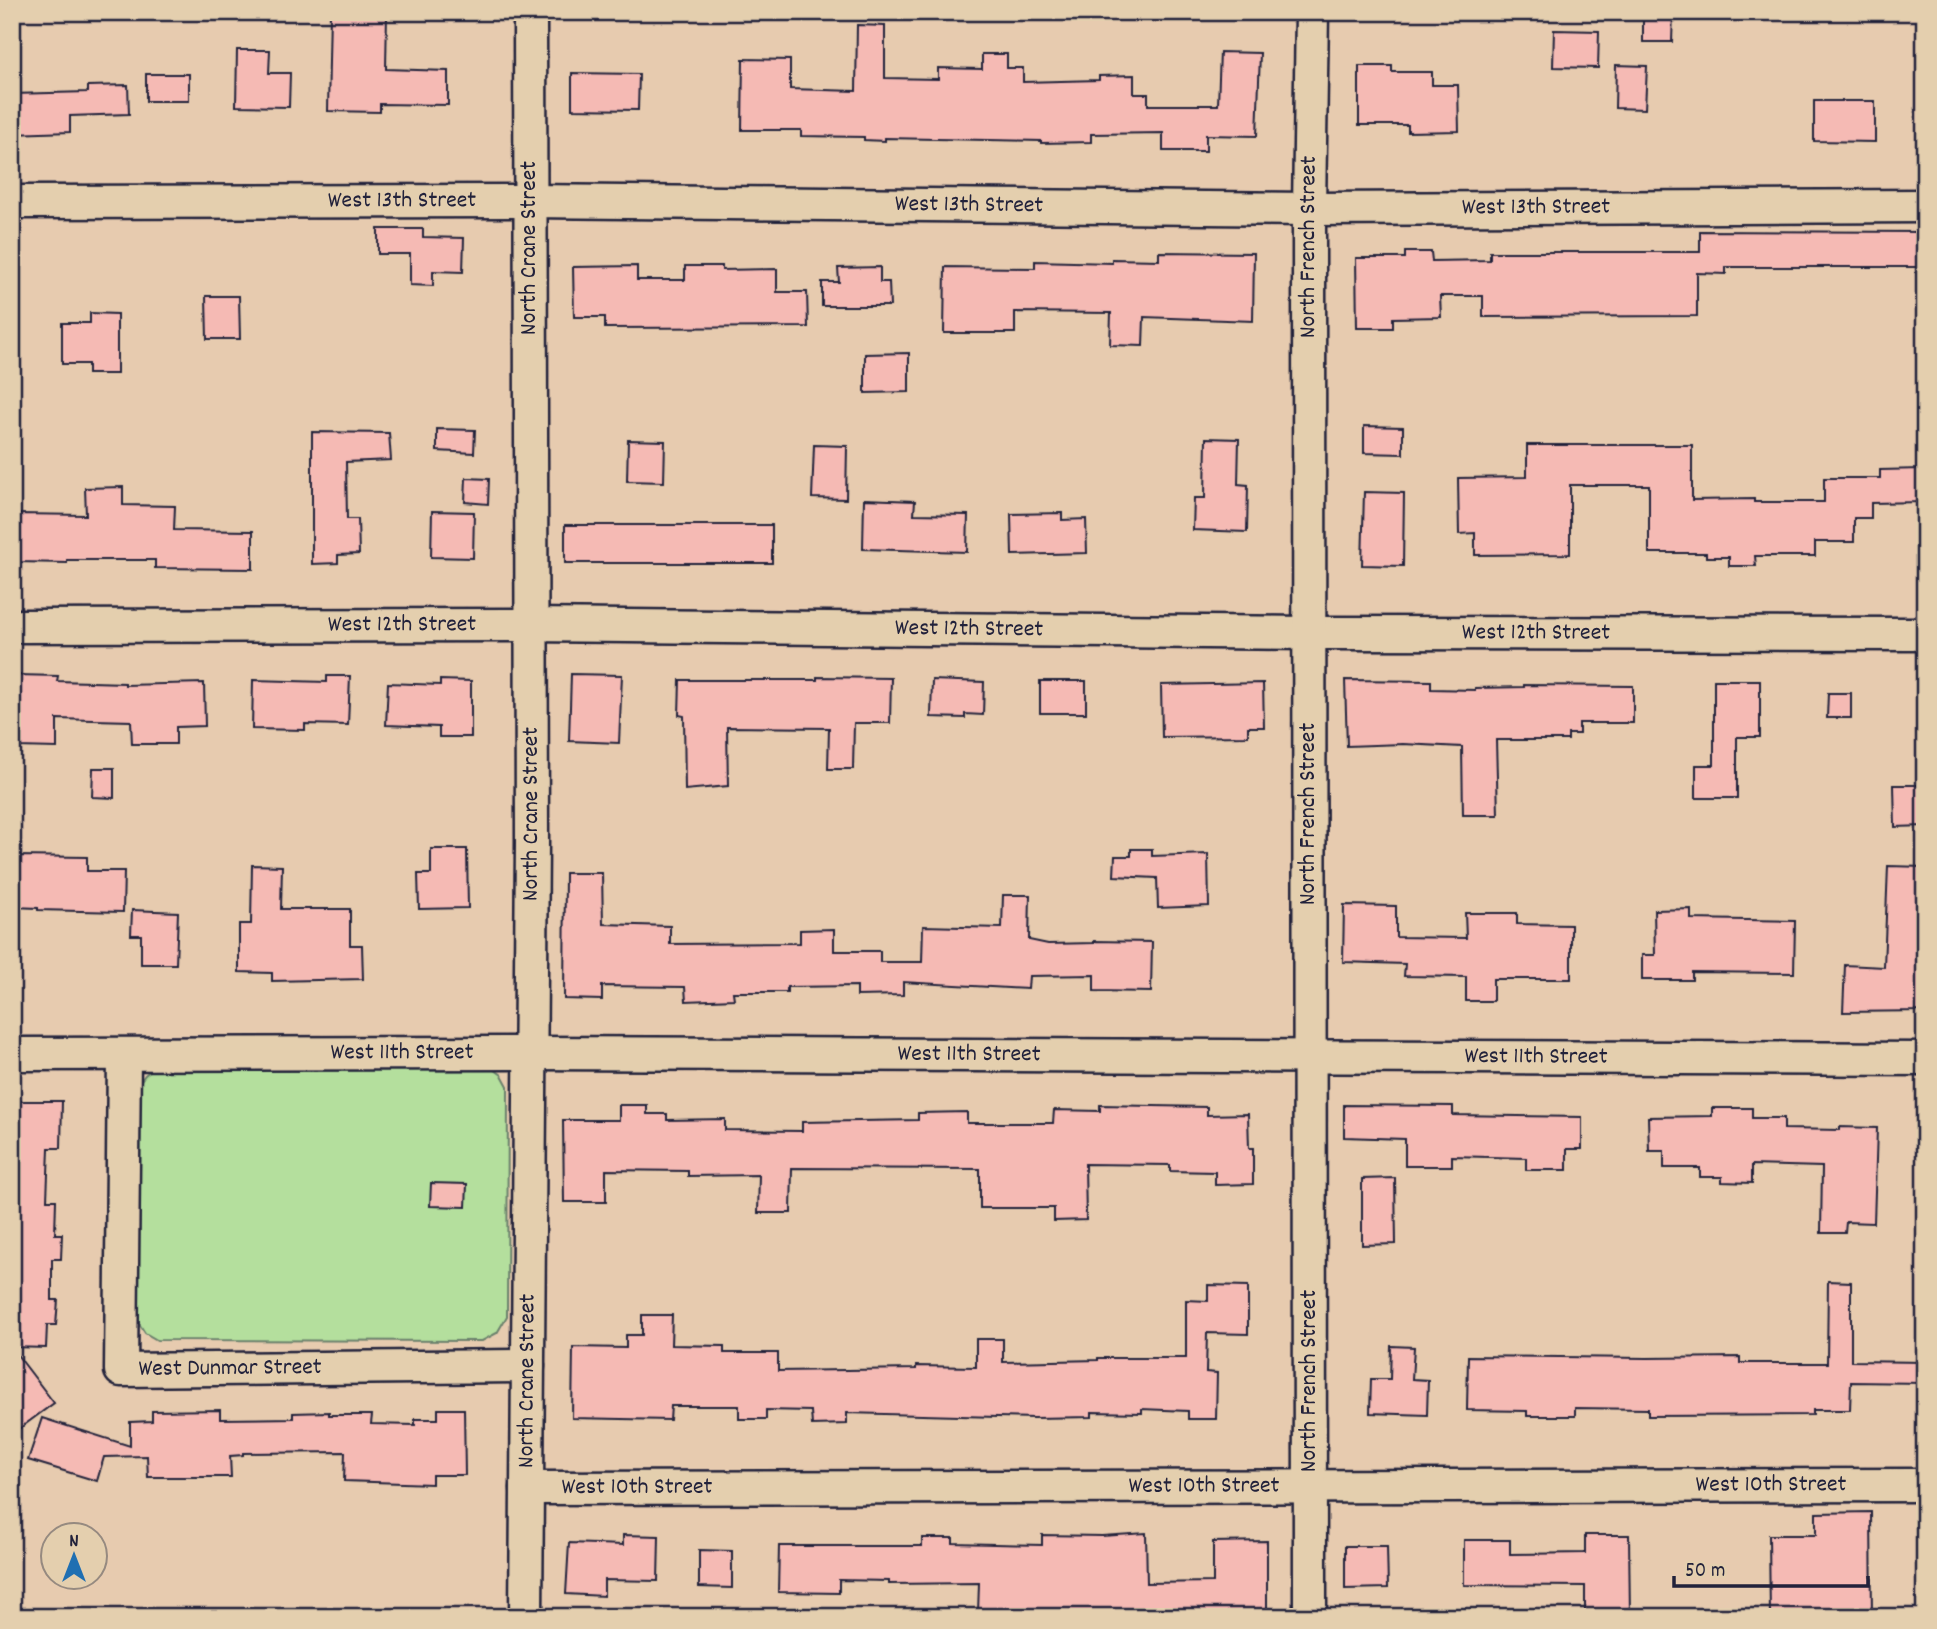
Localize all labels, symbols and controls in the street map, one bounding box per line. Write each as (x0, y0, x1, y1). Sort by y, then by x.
street label: North French Street (1292, 155, 1327, 338)
street label: North Crane Street (513, 161, 547, 335)
street label: West 13th Street (328, 184, 476, 218)
street label: West 13th Street (895, 188, 1044, 223)
street label: West 13th Street (1462, 191, 1610, 225)
street label: West 12th Street (328, 608, 476, 642)
street label: West 12th Street (895, 612, 1043, 647)
street label: West 12th Street (1462, 616, 1610, 650)
street label: North French Street (1292, 723, 1326, 905)
street label: North Crane Street (515, 727, 549, 901)
street label: West 11th Street (330, 1036, 474, 1070)
street label: West 11th Street (897, 1038, 1041, 1072)
street label: West 11th Street (1464, 1040, 1608, 1075)
street label: North French Street (1293, 1290, 1327, 1472)
street label: North Crane Street (510, 1294, 546, 1468)
street label: West Dunmar Street (138, 1351, 322, 1387)
street label: West 10th Street (1696, 1468, 1847, 1502)
street label: West 10th Street (1129, 1469, 1280, 1504)
street label: West 10th Street (562, 1471, 713, 1505)
north arrow (38, 1520, 108, 1590)
text: N (69, 1529, 79, 1556)
scale bar (1674, 1545, 1869, 1589)
text: 50 m (1685, 1557, 1725, 1587)

